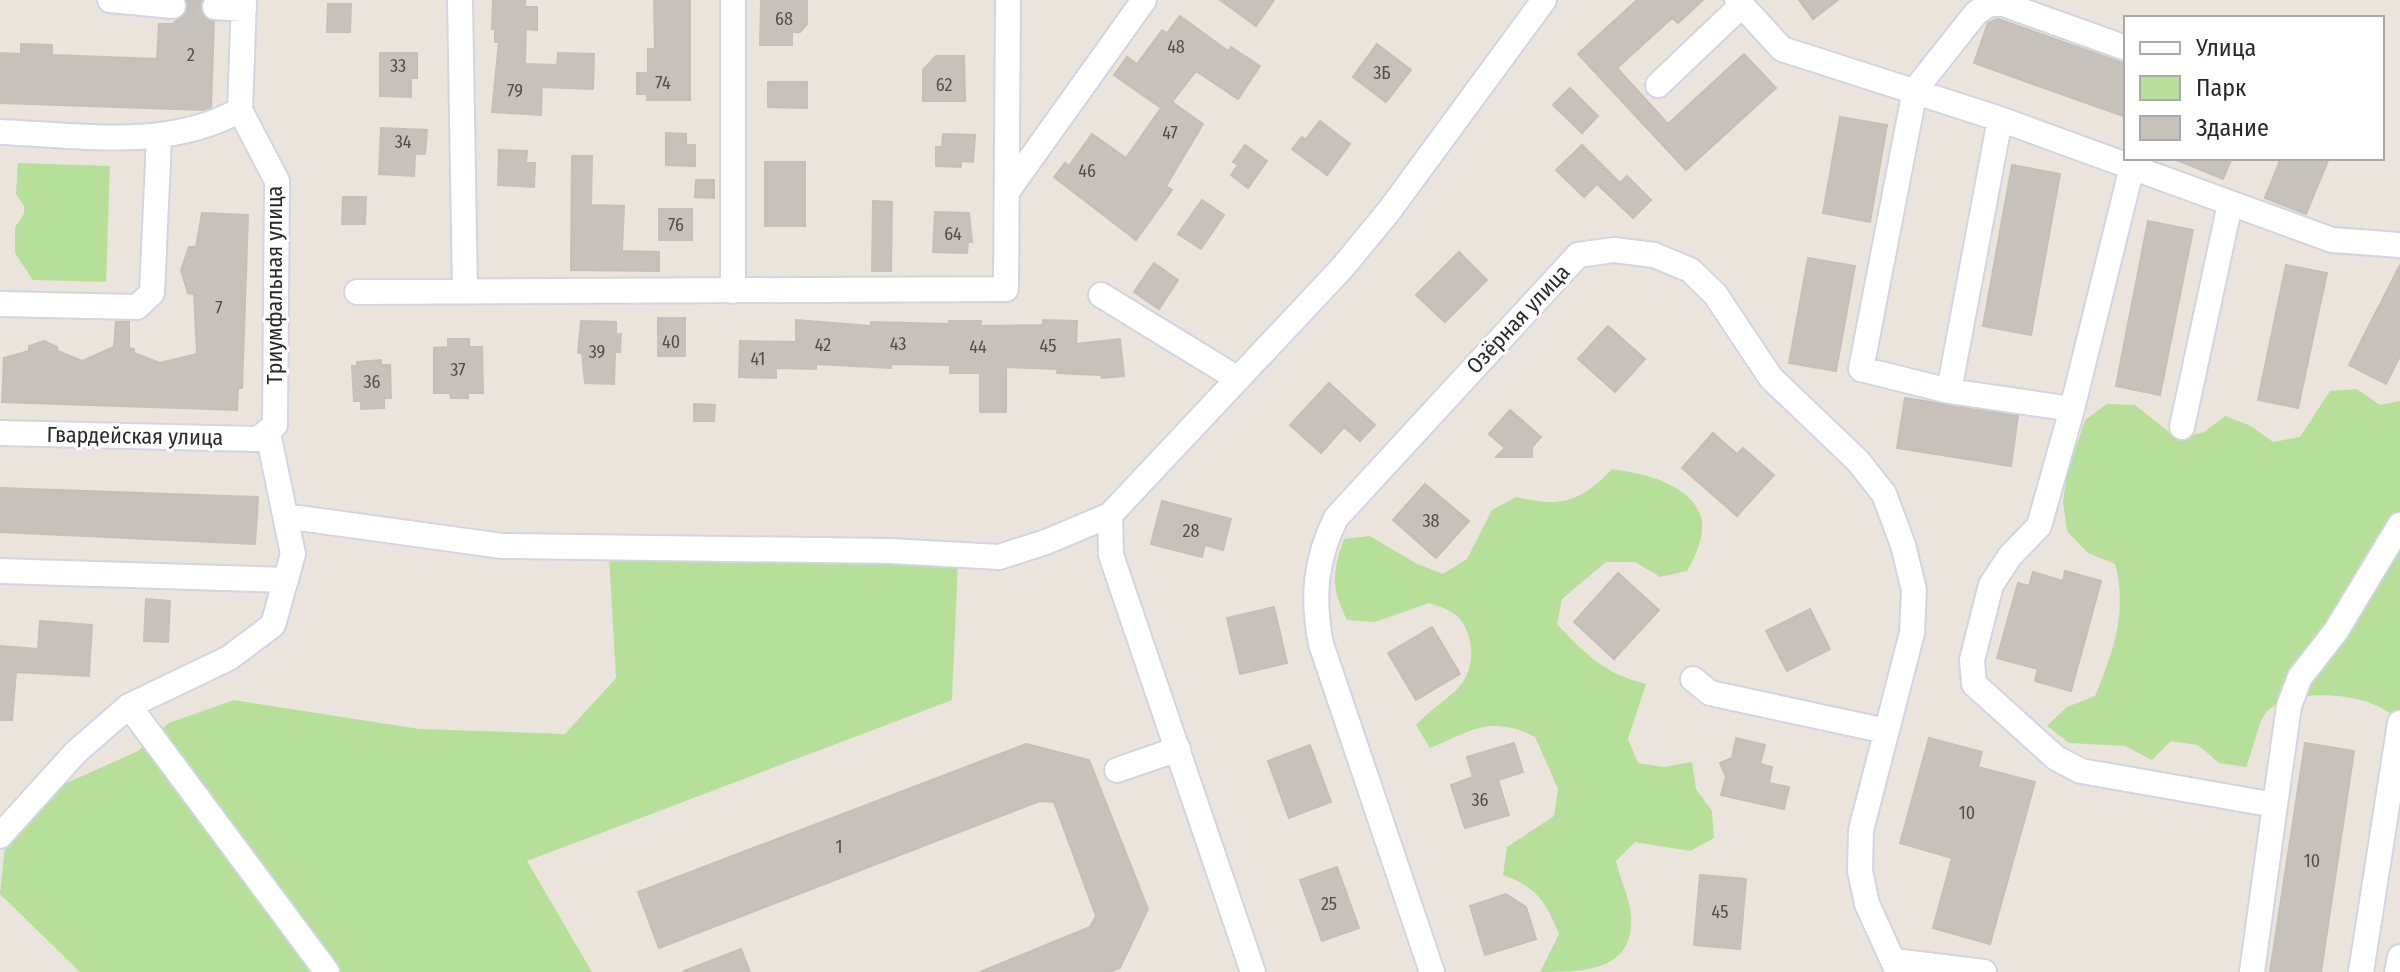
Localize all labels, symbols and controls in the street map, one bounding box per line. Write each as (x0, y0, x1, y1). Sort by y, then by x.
house number: 68 (775, 8, 793, 30)
legend (2124, 16, 2384, 160)
text: Улица (2195, 34, 2256, 62)
house number: 48 (1167, 36, 1185, 58)
house number: 2 (187, 44, 195, 66)
house number: 33 (390, 55, 406, 77)
house number: 3Б (1373, 62, 1391, 84)
house number: 74 (655, 72, 671, 94)
house number: 62 (936, 74, 952, 96)
text: Парк (2196, 74, 2247, 102)
house number: 79 (507, 80, 523, 102)
text: Здание (2196, 114, 2269, 142)
house number: 47 (1162, 122, 1178, 144)
house number: 34 (395, 131, 412, 153)
house number: 46 (1078, 160, 1096, 182)
street label: Триумфальная улица (261, 186, 288, 384)
house number: 76 (668, 214, 684, 236)
house number: 64 (944, 223, 962, 245)
street label: Озёрная улица (1461, 259, 1575, 379)
house number: 7 (215, 297, 223, 319)
house number: 40 (662, 331, 680, 353)
house number: 43 (890, 333, 906, 355)
house number: 42 (815, 334, 831, 356)
house number: 45 (1040, 335, 1056, 357)
house number: 44 (969, 336, 987, 358)
house number: 39 (589, 341, 605, 363)
house number: 41 (751, 348, 765, 370)
house number: 37 (450, 359, 466, 381)
house number: 36 (363, 371, 381, 393)
street label: Гвардейская улица (46, 421, 224, 451)
house number: 38 (1422, 510, 1440, 532)
house number: 28 (1183, 520, 1199, 542)
house number: 36 (1471, 789, 1489, 811)
house number: 10 (1959, 802, 1975, 824)
house number: 1 (835, 836, 843, 858)
house number: 10 (2304, 850, 2320, 872)
house number: 25 (1321, 893, 1337, 915)
house number: 45 (1712, 901, 1728, 923)

